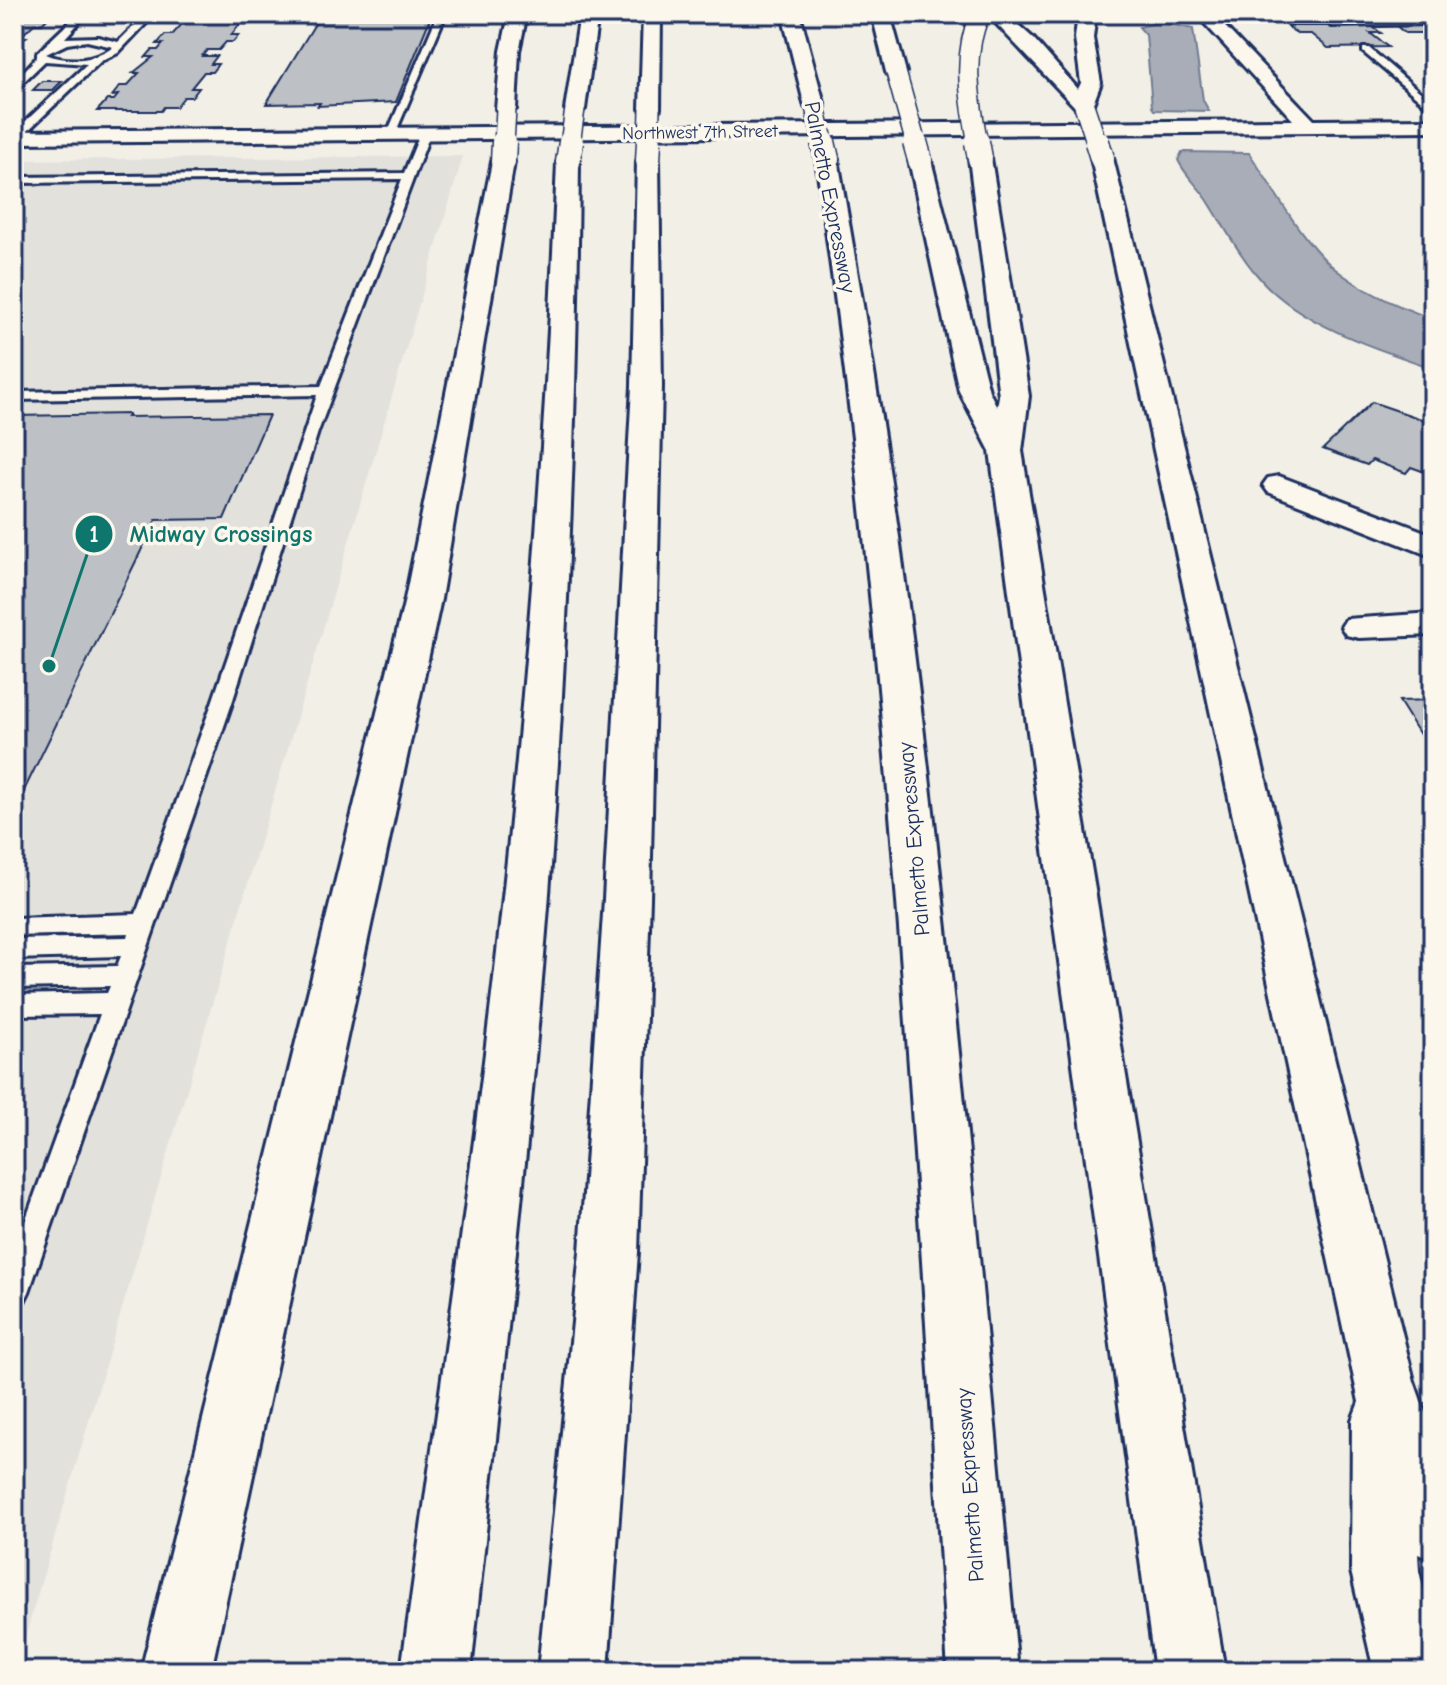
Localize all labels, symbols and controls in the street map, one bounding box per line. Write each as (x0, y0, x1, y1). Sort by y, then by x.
street label: Palmetto Expressway (799, 99, 861, 295)
street label: Northwest 7th Street (622, 121, 779, 144)
callout: Midway Crossings (74, 510, 329, 558)
text: 1 (89, 520, 99, 548)
text: Midway Crossings (129, 520, 313, 548)
street label: Palmetto Expressway (893, 741, 935, 937)
street label: Palmetto Expressway (950, 1387, 990, 1583)

